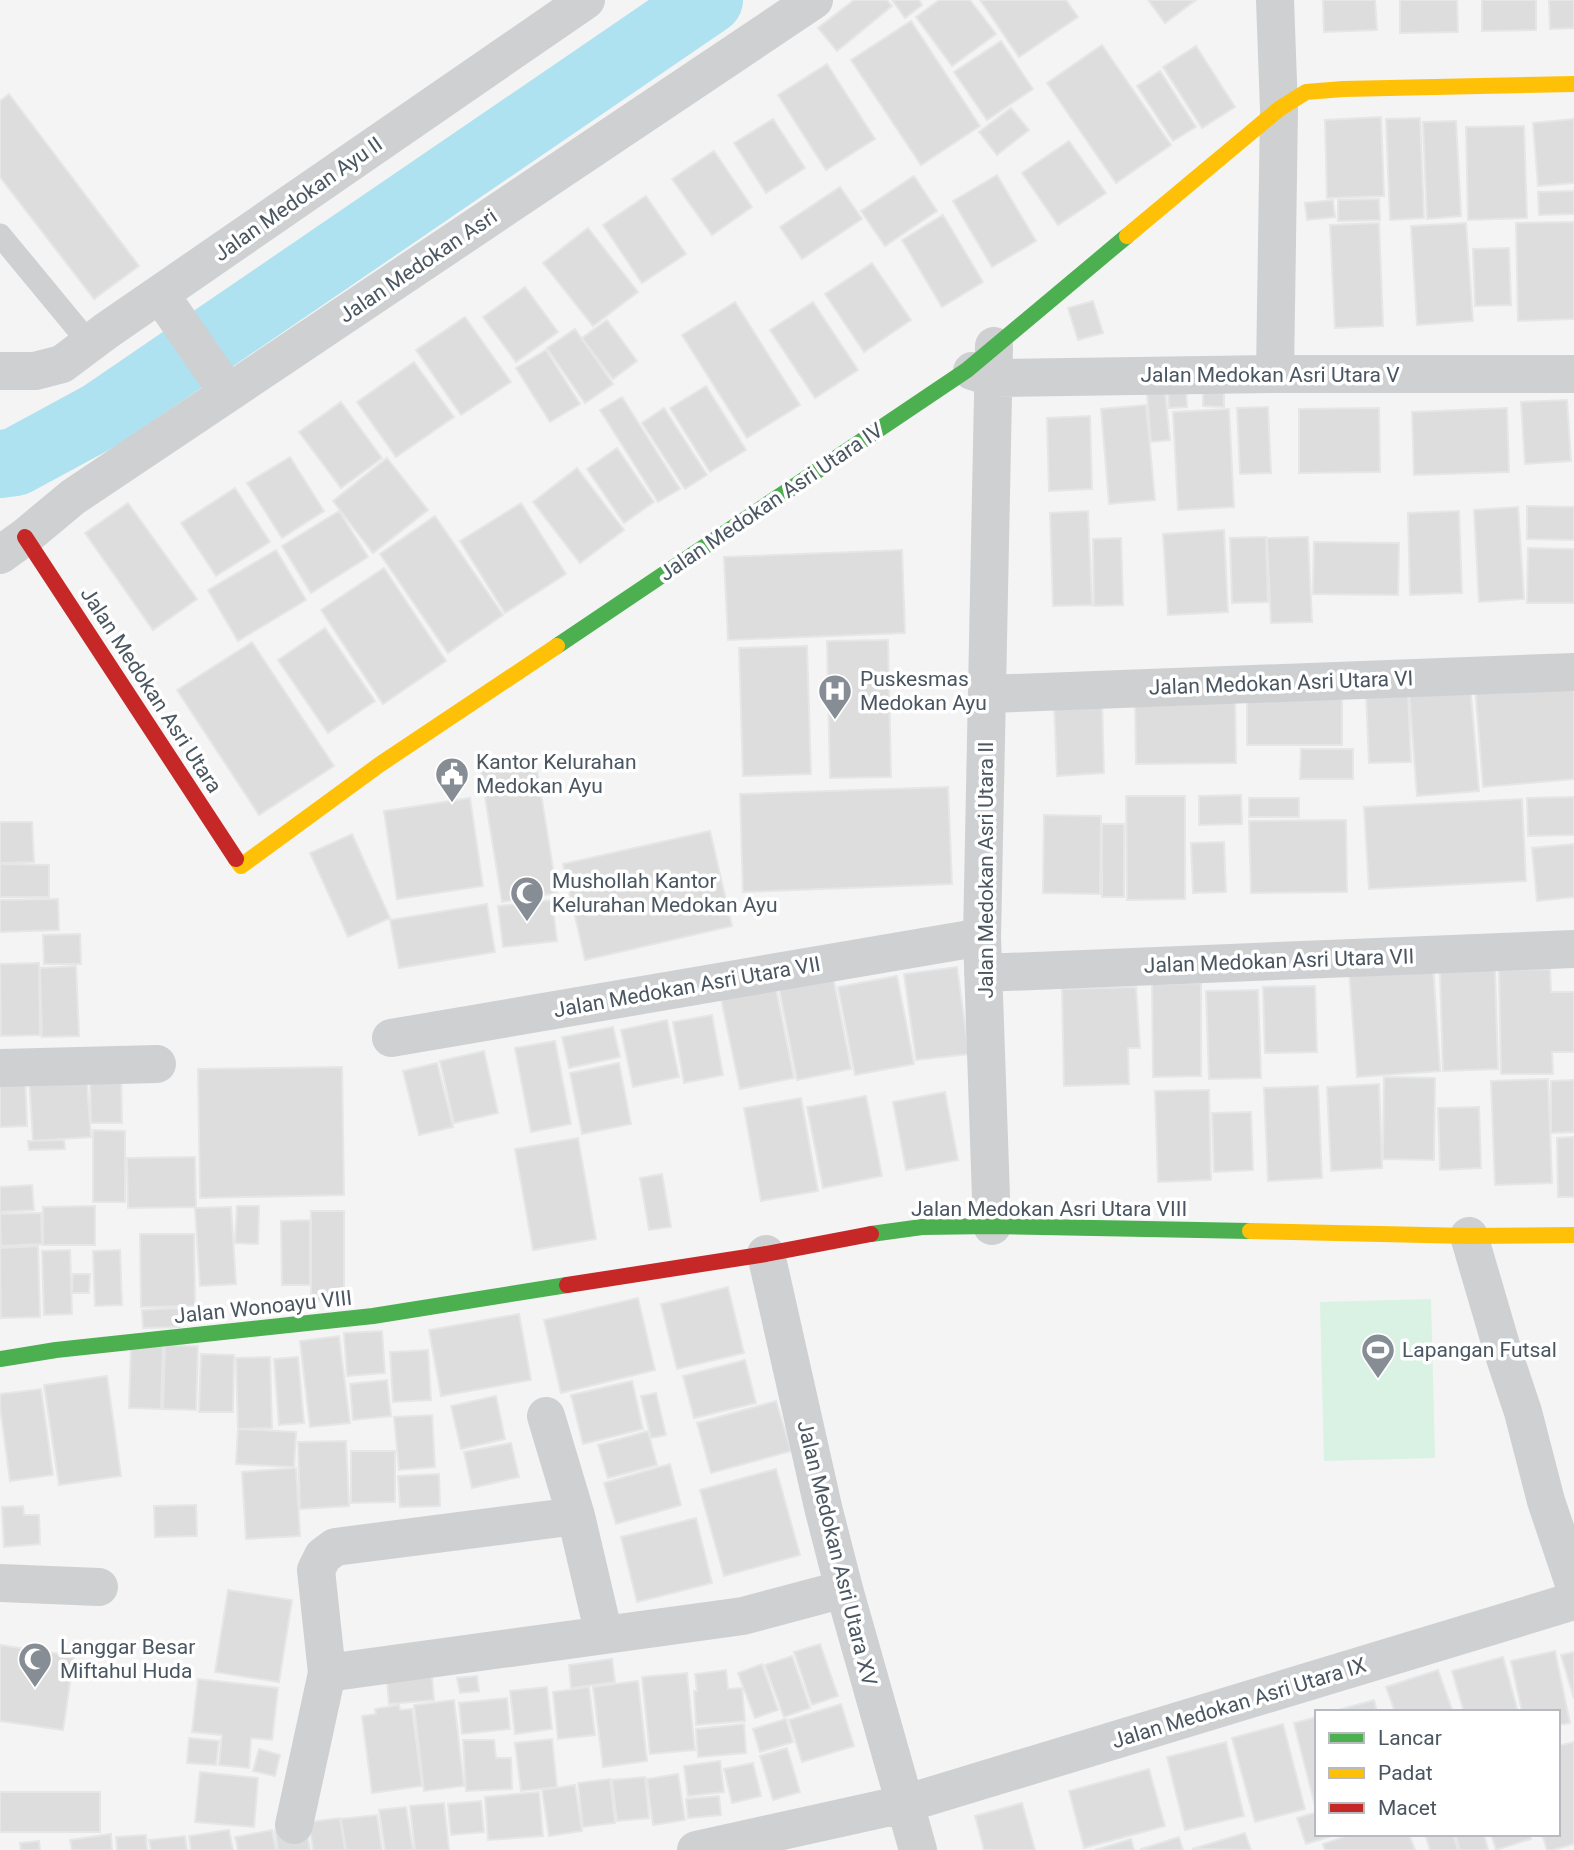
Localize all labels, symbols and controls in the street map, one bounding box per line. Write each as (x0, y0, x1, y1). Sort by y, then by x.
street label: Jalan Medokan Ayu II (209, 132, 387, 266)
street label: Jalan Medokan Asri (334, 204, 502, 328)
street label: Jalan Medokan Asri Utara V (1140, 363, 1400, 387)
street label: Jalan Medokan Asri Utara IV (655, 418, 888, 586)
street label: Jalan Medokan Asri Utara (75, 583, 227, 797)
street label: Jalan Medokan Asri Utara VI (1148, 666, 1414, 700)
place label: Puskesmas Medokan Ayu (860, 667, 987, 715)
hospital icon: Puskesmas Medokan Ayu (816, 672, 854, 721)
street label: Jalan Medokan Asri Utara II (974, 741, 998, 999)
place label: Kantor Kelurahan Medokan Ayu (476, 750, 637, 798)
public building icon: Kantor Kelurahan Medokan Ayu (433, 755, 471, 804)
place label: Mushollah Kantor Kelurahan Medokan Ayu (552, 869, 778, 917)
mosque icon: Mushollah Kantor Kelurahan Medokan Ayu (508, 874, 546, 923)
street label: Jalan Medokan Asri Utara VII (1143, 944, 1415, 978)
street label: Jalan Medokan Asri Utara VII (552, 952, 822, 1022)
street label: Jalan Medokan Asri Utara VIII (911, 1197, 1187, 1221)
street label: Jalan Wonoayu VIII (173, 1286, 353, 1328)
sports icon: Lapangan Futsal (1359, 1331, 1397, 1380)
place label: Lapangan Futsal (1402, 1338, 1557, 1362)
street label: Jalan Medokan Asri Utara XV (792, 1418, 882, 1689)
place label: Langgar Besar Miftahul Huda (60, 1635, 195, 1683)
mosque icon: Langgar Besar Miftahul Huda (16, 1640, 54, 1689)
street label: Jalan Medokan Asri Utara IX (1109, 1653, 1369, 1753)
legend (1315, 1710, 1560, 1836)
text: Lancar (1378, 1726, 1442, 1750)
text: Padat (1378, 1761, 1433, 1785)
text: Macet (1378, 1796, 1437, 1820)

